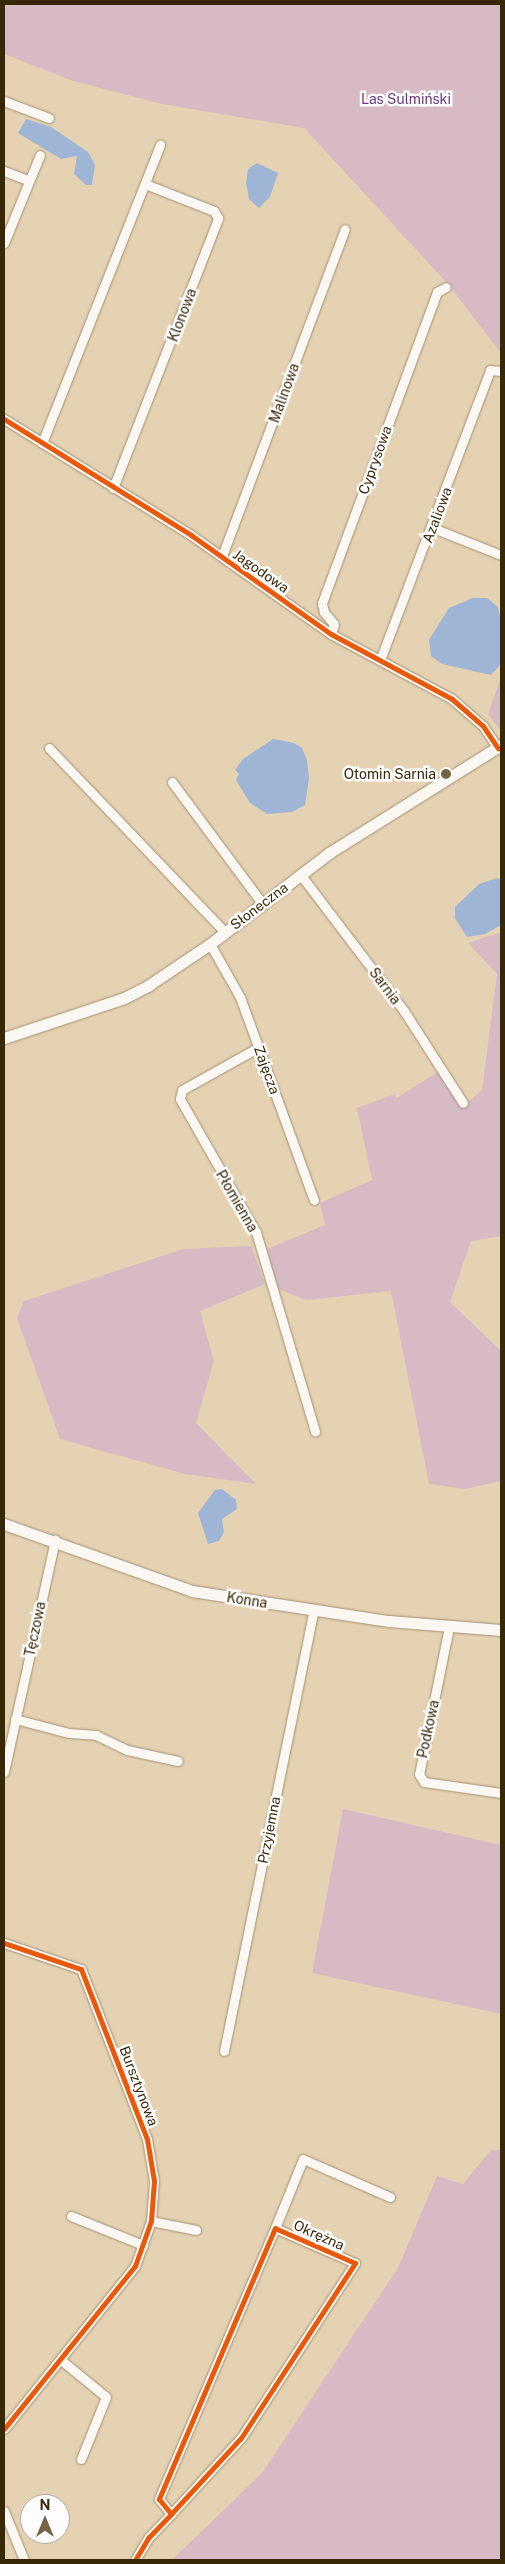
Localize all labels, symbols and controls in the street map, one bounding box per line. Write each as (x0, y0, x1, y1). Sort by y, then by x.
park label: Las Sulmiński (361, 91, 451, 107)
street label: Klonowa (164, 286, 200, 344)
street label: Malinowa (265, 361, 303, 425)
street label: Cyprysowa (355, 423, 395, 497)
street label: Azaliowa (419, 485, 455, 545)
street label: Jagodowa (230, 546, 292, 596)
place label: Otomin Sarnia (344, 766, 436, 782)
marker: Otomin Sarnia (440, 768, 452, 780)
street label: Słoneczna (227, 879, 291, 933)
street label: Sarnia (366, 964, 404, 1008)
street label: Zajęcza (251, 1043, 283, 1097)
street label: Płomienna (213, 1167, 261, 1235)
street label: Konna (225, 1589, 269, 1611)
street label: Tęczowa (21, 1600, 49, 1658)
street label: Podkowa (414, 1698, 442, 1760)
street label: Przyjemna (254, 1795, 284, 1865)
street label: Bursztynowa (116, 2044, 162, 2128)
street label: Okrężna (291, 2216, 347, 2254)
north arrow (20, 2494, 70, 2544)
text: N (40, 2497, 50, 2513)

